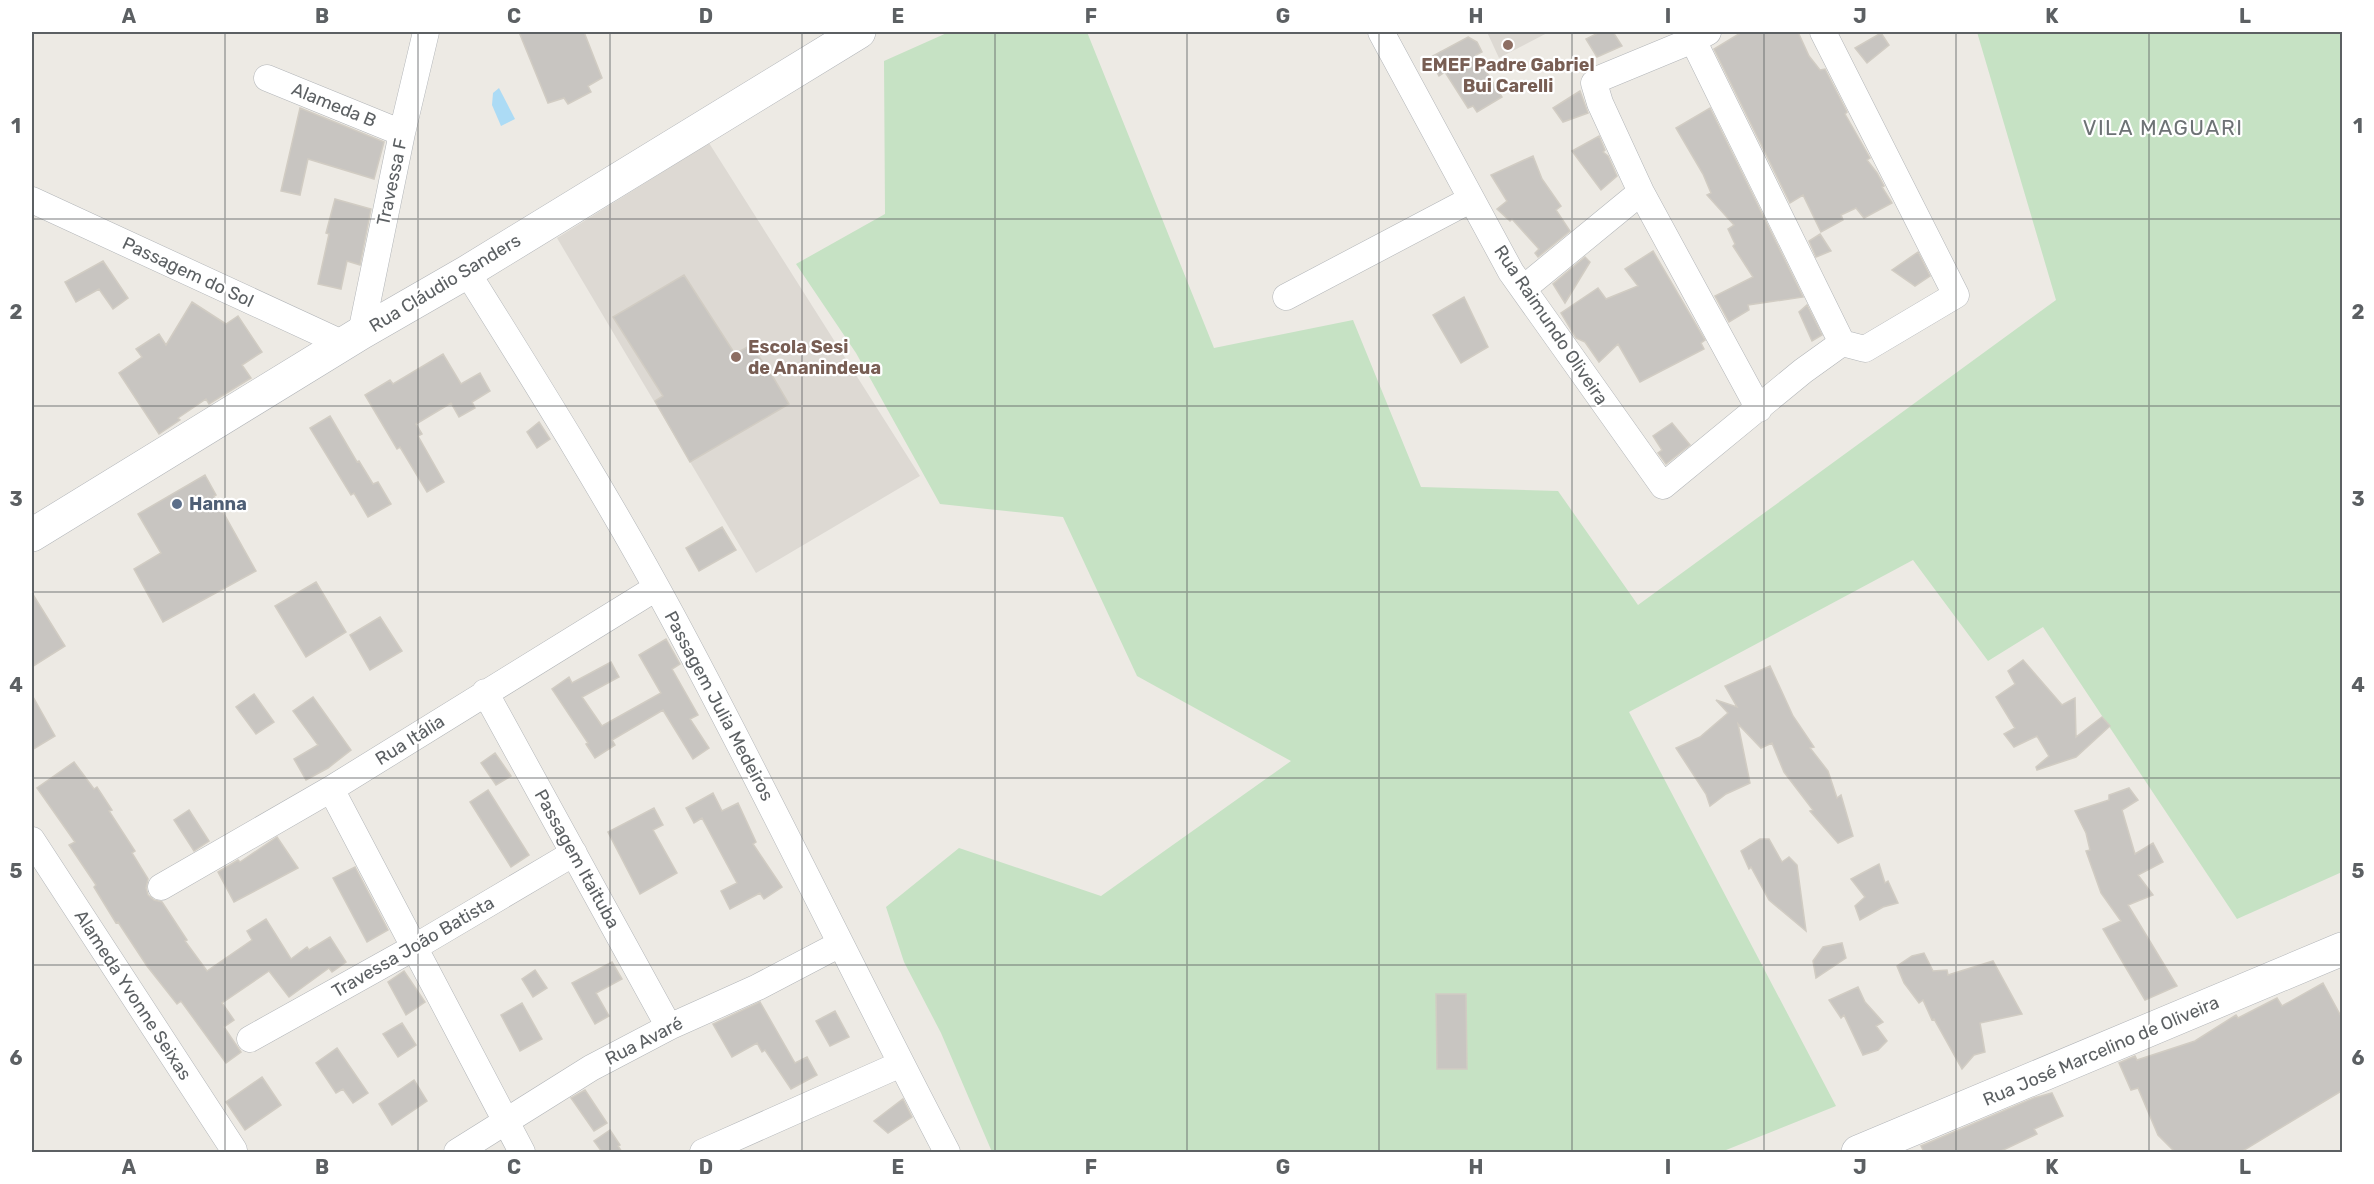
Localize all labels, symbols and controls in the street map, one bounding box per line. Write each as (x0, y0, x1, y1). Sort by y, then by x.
text: A (122, 4, 137, 28)
text: B (315, 4, 329, 28)
text: C (507, 4, 521, 28)
text: D (699, 4, 713, 28)
text: E (892, 4, 904, 28)
text: F (1085, 4, 1097, 28)
text: G (1276, 4, 1290, 28)
text: H (1469, 4, 1483, 28)
text: I (1665, 4, 1671, 28)
text: J (1853, 4, 1867, 28)
text: K (2045, 4, 2059, 28)
text: L (2239, 4, 2251, 28)
marker: EMEF Padre Gabriel Bui Carelli (1501, 38, 1515, 52)
place label: EMEF Padre Gabriel Bui Carelli (1421, 54, 1595, 97)
street label: Alameda B (288, 78, 380, 132)
text: 1 (11, 114, 21, 138)
text: 1 (2353, 114, 2363, 138)
district label: VILA MAGUARI (2083, 115, 2243, 140)
street label: Travessa F (372, 137, 412, 227)
street label: Rua Cláudio Sanders (365, 229, 525, 337)
street label: Passagem do Sol (119, 232, 257, 312)
street label: Rua Raimundo Oliveira (1489, 241, 1613, 409)
text: 2 (10, 300, 23, 324)
text: 2 (2352, 300, 2365, 324)
place label: Escola Sesi de Ananindeua (748, 336, 881, 379)
marker: Escola Sesi de Ananindeua (729, 350, 743, 364)
text: 3 (9, 487, 23, 511)
text: 3 (2351, 487, 2365, 511)
place label: Hanna (189, 493, 247, 515)
marker: Hanna (170, 497, 184, 511)
street label: Passagem Julia Medeiros (660, 607, 778, 805)
text: 4 (9, 673, 23, 697)
text: 4 (2351, 673, 2365, 697)
street label: Rua Itália (371, 710, 449, 770)
street label: Passagem Itaituba (530, 786, 624, 932)
text: 5 (10, 859, 23, 883)
text: 5 (2352, 859, 2365, 883)
street label: Travessa João Batista (328, 892, 498, 1002)
street label: Alameda Yvonne Seixas (70, 906, 196, 1084)
street label: Rua José Marcelino de Oliveira (1980, 991, 2222, 1111)
street label: Rua Avaré (601, 1012, 687, 1070)
text: 6 (9, 1046, 23, 1070)
text: 6 (2351, 1046, 2365, 1070)
text: A (122, 1155, 137, 1179)
text: B (315, 1155, 329, 1179)
text: C (507, 1155, 521, 1179)
text: D (699, 1155, 713, 1179)
text: E (892, 1155, 904, 1179)
text: F (1085, 1155, 1097, 1179)
text: G (1276, 1155, 1290, 1179)
text: H (1469, 1155, 1483, 1179)
text: I (1665, 1155, 1671, 1179)
text: J (1853, 1155, 1867, 1179)
text: K (2045, 1155, 2059, 1179)
text: L (2239, 1155, 2251, 1179)

